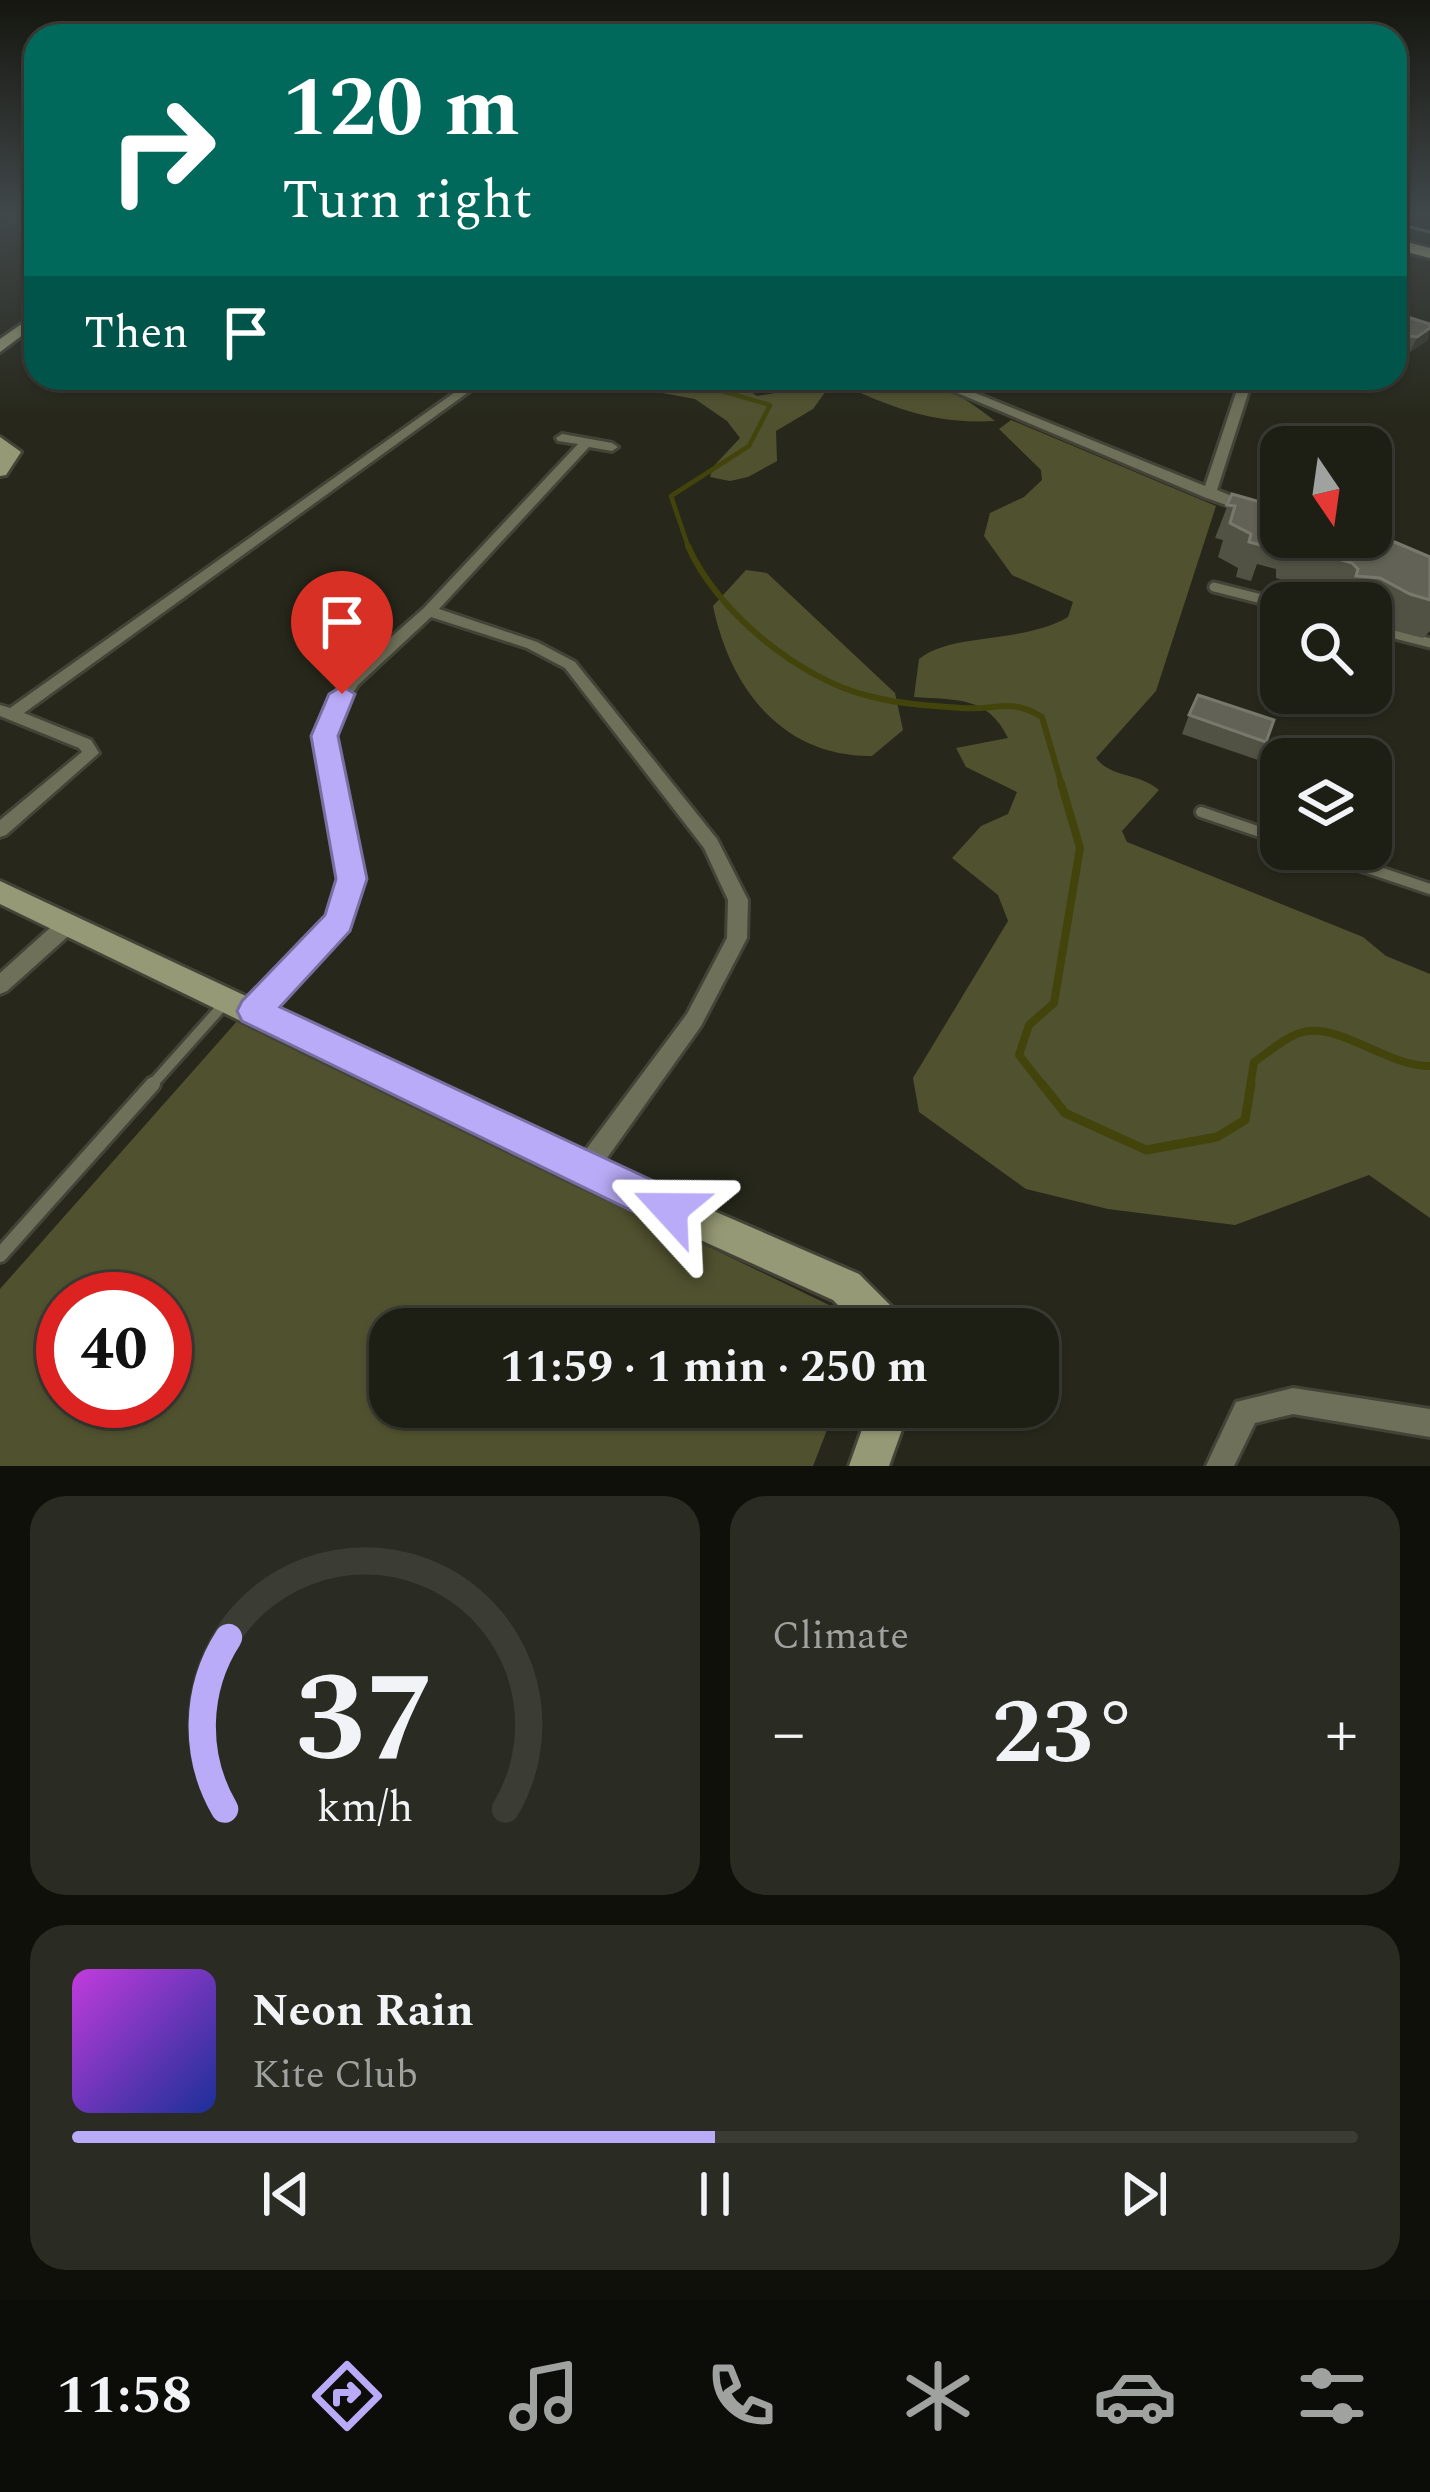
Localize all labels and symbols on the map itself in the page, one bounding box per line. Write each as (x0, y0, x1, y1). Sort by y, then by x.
north arrow (1260, 426, 1392, 558)
pin (291, 571, 393, 694)
position arrow (607, 1146, 733, 1272)
speed limit sign: 40 (36, 1272, 192, 1428)

